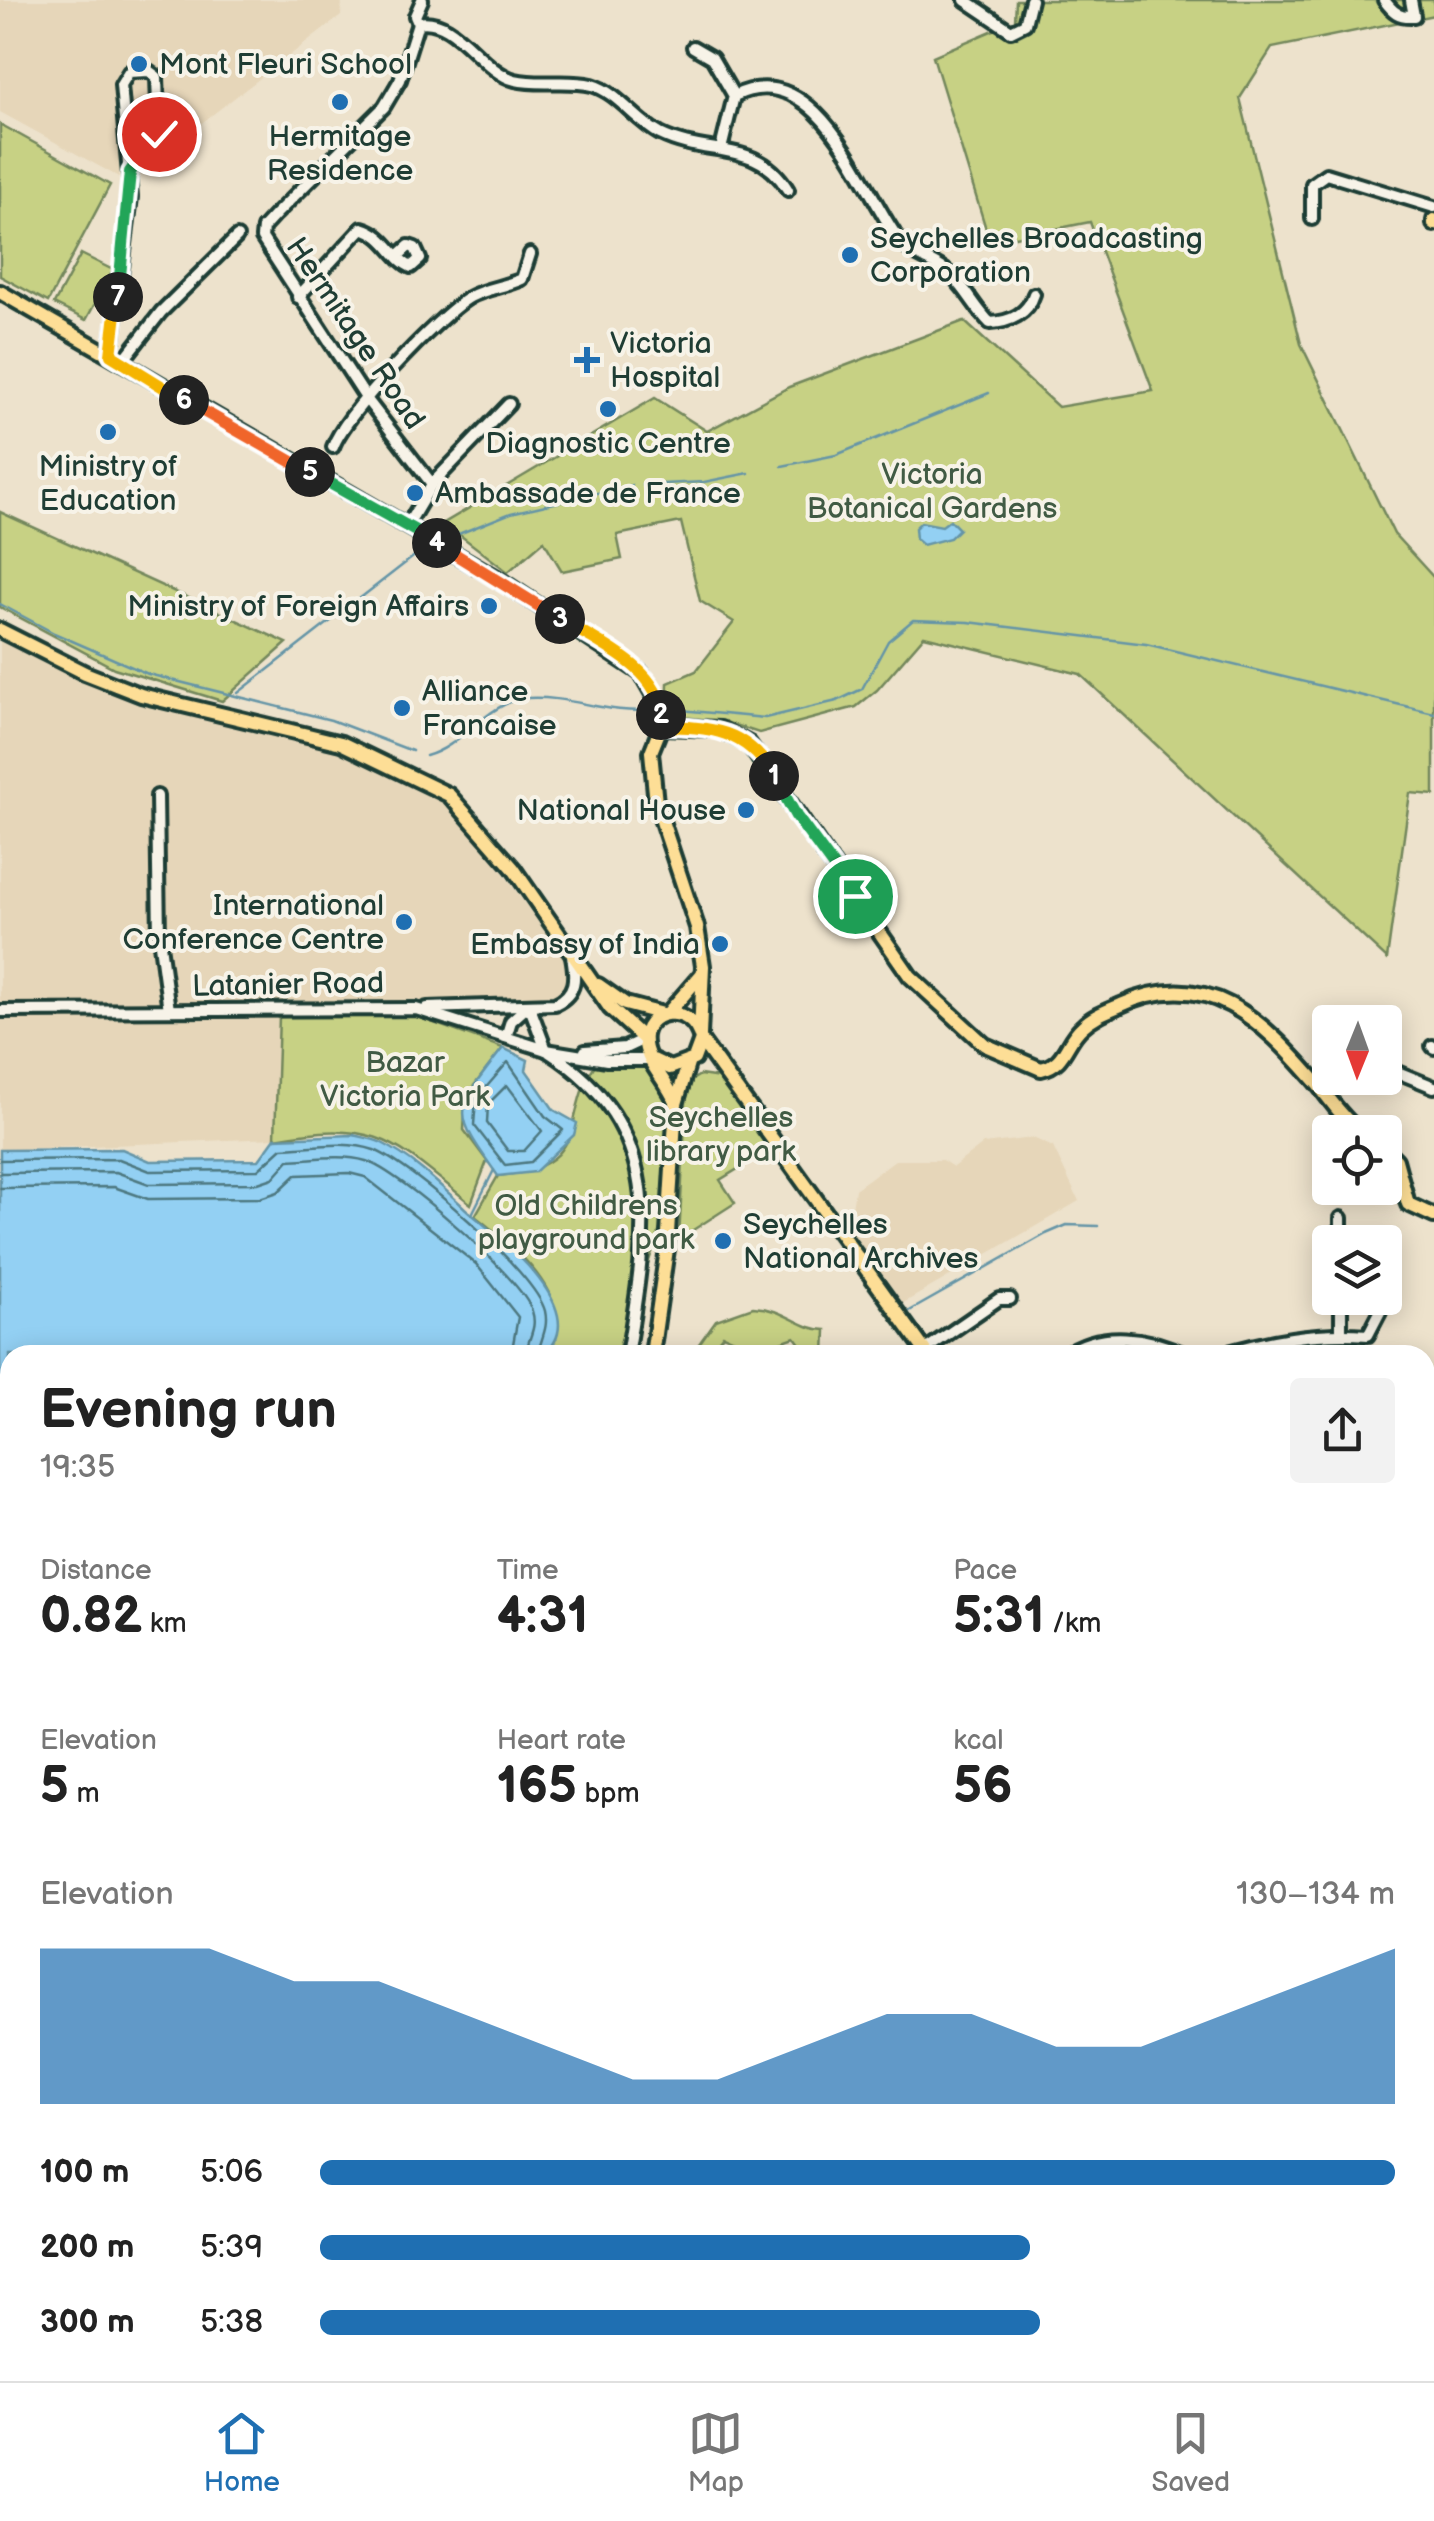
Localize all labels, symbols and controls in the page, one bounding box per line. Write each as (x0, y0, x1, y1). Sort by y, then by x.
place label: Mont Fleuri School (159, 47, 412, 83)
marker: Mont Fleuri School (128, 53, 150, 75)
marker: Hermitage Residence (329, 91, 351, 113)
pin (117, 92, 202, 177)
icon: check (132, 107, 187, 162)
place label: Hermitage Residence (267, 119, 413, 189)
place label: Seychelles Broadcasting Corporation (870, 221, 1203, 291)
street label: Hermitage Road (278, 231, 433, 436)
marker: Seychelles Broadcasting Corporation (839, 244, 861, 266)
pin: 7 (93, 272, 143, 322)
text: 7 (110, 280, 126, 313)
place label: Victoria Hospital (610, 326, 720, 396)
marker: Victoria Hospital (574, 347, 600, 373)
pin: 6 (159, 375, 209, 425)
text: 6 (176, 383, 192, 416)
marker: Diagnostic Centre (597, 398, 619, 420)
marker: Ministry of Education (97, 421, 119, 443)
place label: Diagnostic Centre (485, 426, 731, 462)
pin: 5 (285, 447, 335, 497)
place label: Ministry of Education (38, 449, 178, 519)
text: 5 (302, 455, 318, 488)
park label: Victoria Botanical Gardens (807, 457, 1057, 527)
place label: Ambassade de France (435, 476, 741, 512)
marker: Ambassade de France (404, 482, 426, 504)
pin: 4 (412, 518, 462, 568)
text: 4 (429, 526, 445, 559)
place label: Ministry of Foreign Affairs (127, 589, 469, 625)
pin: 3 (535, 594, 585, 644)
marker: Ministry of Foreign Affairs (478, 595, 500, 617)
text: 3 (552, 602, 568, 635)
place label: Alliance Francaise (422, 674, 557, 744)
pin: 2 (636, 690, 686, 740)
marker: Alliance Francaise (391, 697, 413, 719)
text: 2 (653, 698, 669, 731)
pin: 1 (749, 751, 799, 801)
text: 1 (768, 759, 780, 792)
place label: National House (516, 793, 726, 829)
marker: National House (735, 799, 757, 821)
pin (813, 854, 898, 939)
icon: arrive (828, 869, 883, 924)
place label: International Conference Centre (122, 888, 384, 958)
marker: International Conference Centre (393, 911, 415, 933)
place label: Embassy of India (470, 927, 700, 963)
marker: Embassy of India (709, 933, 731, 955)
street label: Latanier Road (192, 965, 384, 1005)
north arrow (1312, 1005, 1402, 1095)
map controls (1312, 1005, 1402, 1315)
park label: Bazar Victoria Park (320, 1045, 490, 1115)
park label: Seychelles library park (646, 1100, 796, 1170)
button: locate (1312, 1115, 1402, 1205)
park label: Old Childrens playground park (478, 1188, 695, 1258)
place label: Seychelles National Archives (743, 1207, 978, 1277)
button: layers (1312, 1225, 1402, 1315)
marker: Seychelles National Archives (712, 1230, 734, 1252)
text: Evening run (40, 1377, 337, 1444)
button: share (1290, 1378, 1395, 1483)
text: 19:35 (40, 1448, 115, 1487)
text: Distance (40, 1554, 152, 1587)
text: Time (497, 1554, 559, 1587)
text: Pace (953, 1554, 1017, 1587)
text: 0.82 (40, 1587, 142, 1647)
text: 4:31 (497, 1587, 588, 1647)
text: 5:31 (953, 1587, 1044, 1647)
text: km (142, 1607, 187, 1640)
text: /km (1044, 1607, 1102, 1640)
text: Elevation (40, 1724, 157, 1757)
text: Heart rate (497, 1724, 626, 1757)
text: kcal (953, 1724, 1004, 1757)
text: 5 (40, 1757, 69, 1817)
text: 165 (497, 1757, 577, 1817)
text: 56 (953, 1757, 1012, 1817)
text: m (69, 1777, 100, 1810)
text: bpm (577, 1777, 640, 1810)
text: Elevation (40, 1875, 173, 1914)
text: 130–134 m (1236, 1875, 1395, 1914)
text: 100 m (40, 2153, 129, 2192)
text: 5:06 (200, 2153, 263, 2192)
text: 200 m (40, 2228, 134, 2267)
text: 5:39 (200, 2228, 263, 2267)
text: 300 m (40, 2303, 135, 2342)
text: 5:38 (200, 2303, 263, 2342)
tab: Home (204, 2406, 280, 2499)
tab: Map (688, 2406, 744, 2499)
tab: Saved (1152, 2406, 1230, 2499)

